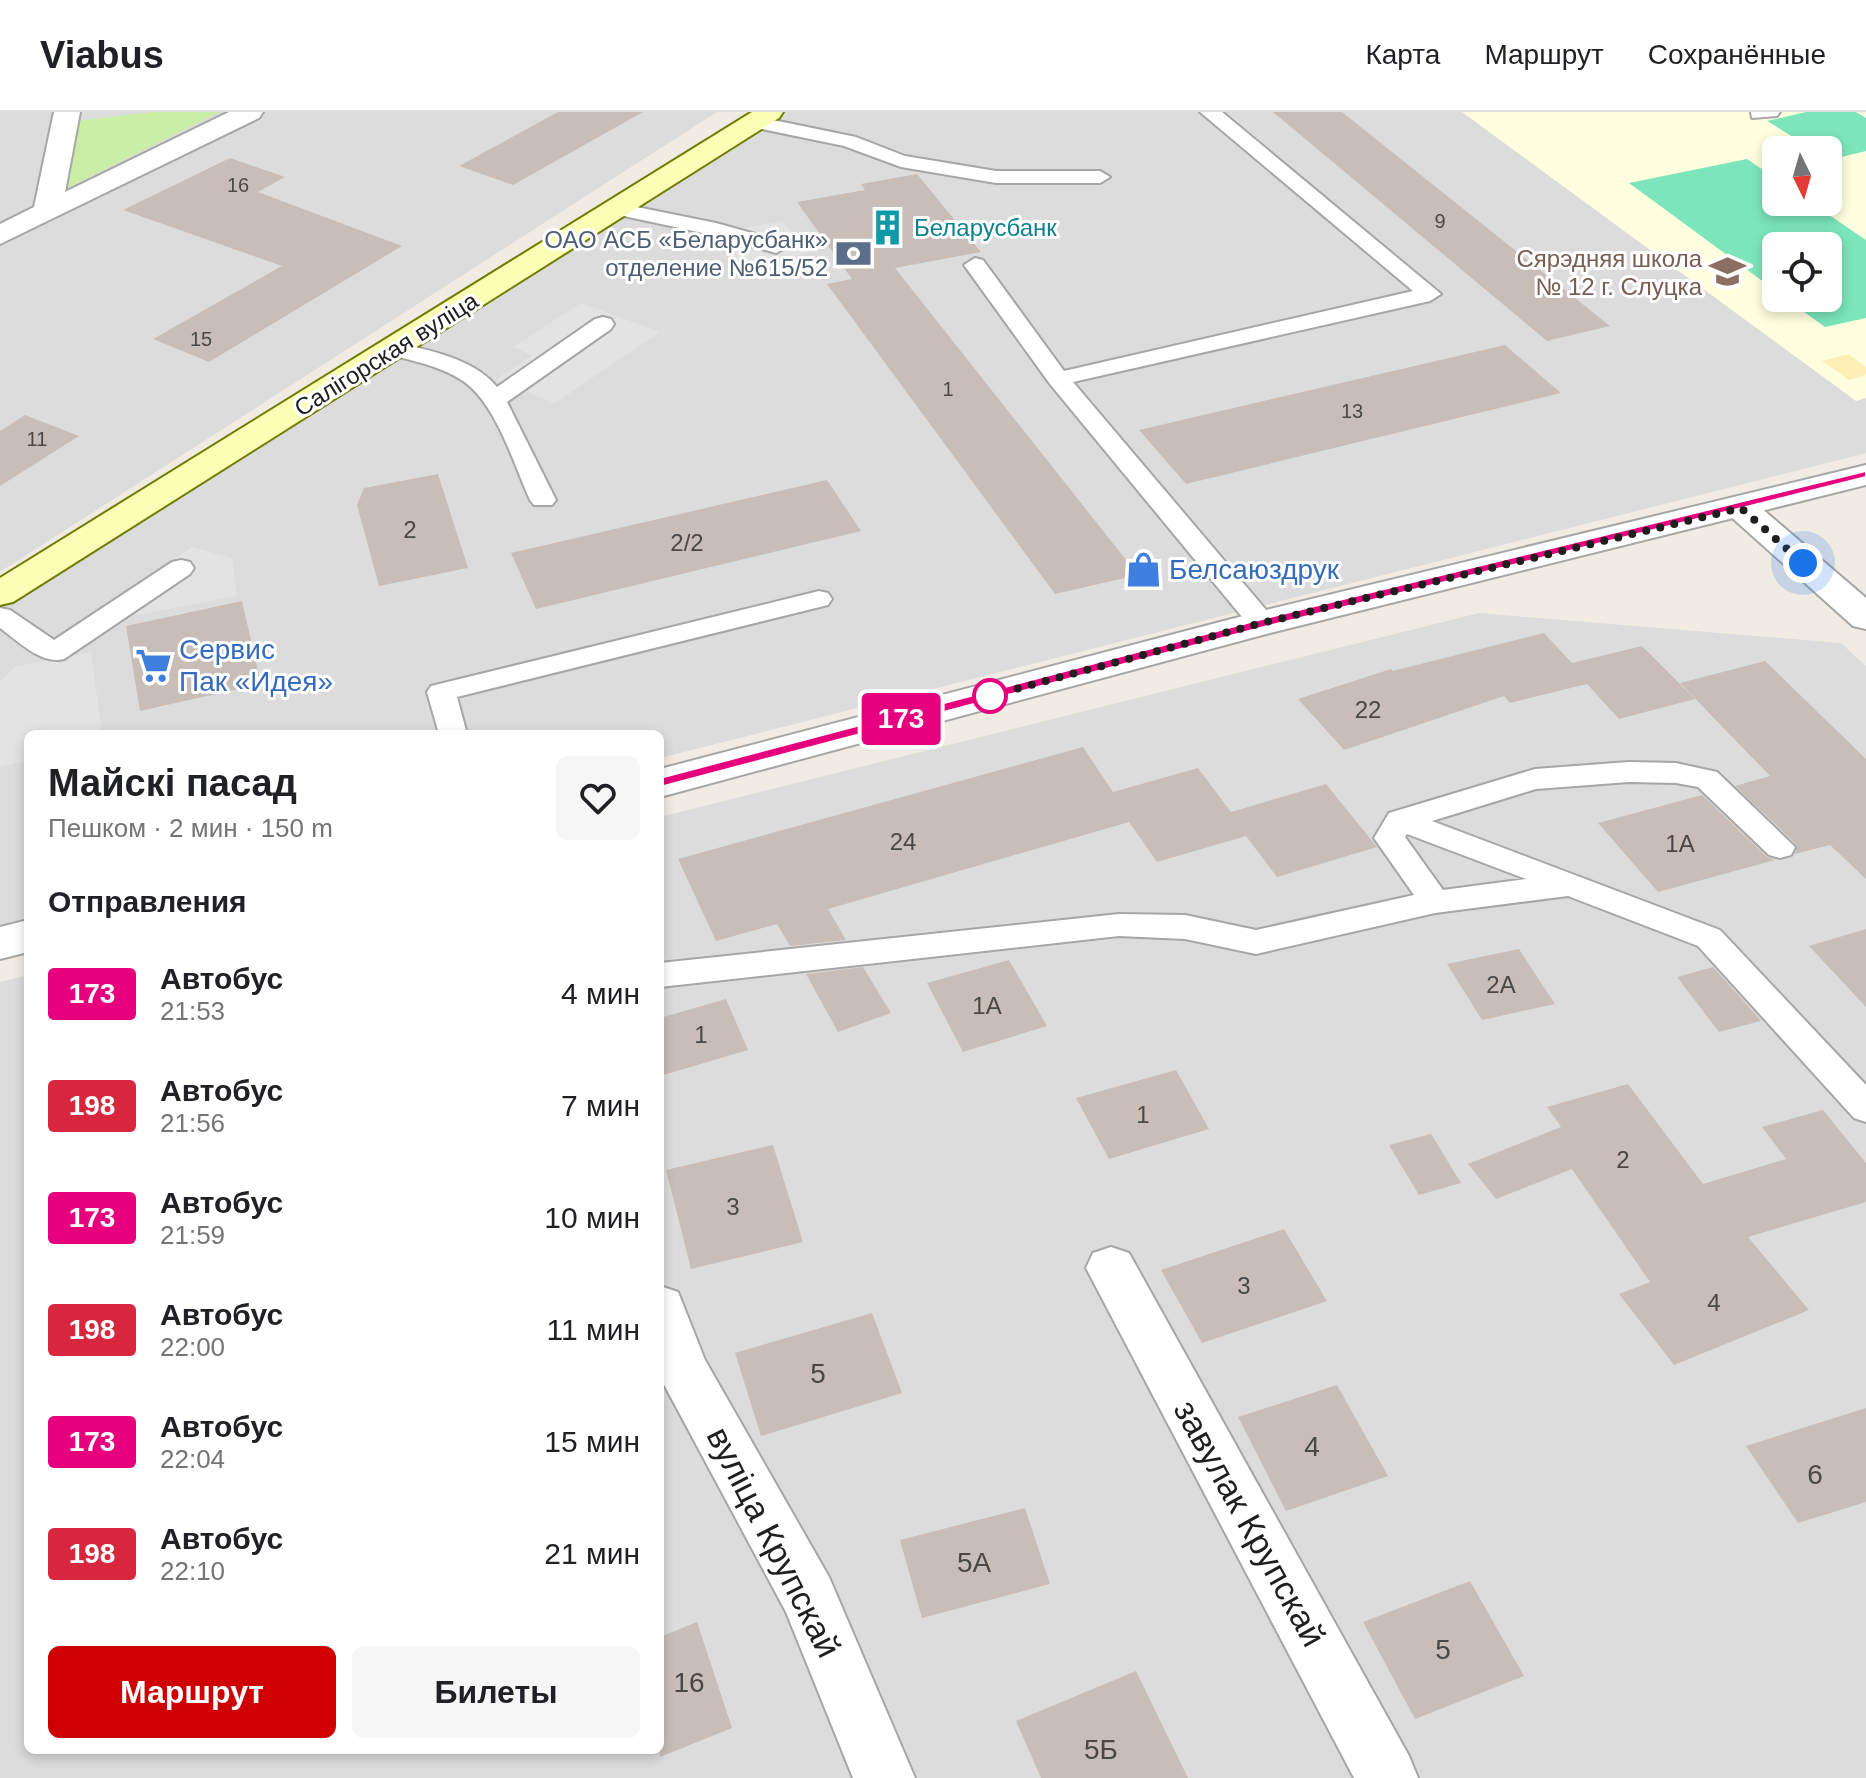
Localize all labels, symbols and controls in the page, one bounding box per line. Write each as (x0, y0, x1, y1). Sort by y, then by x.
text: Viabus (40, 34, 164, 76)
text: Карта (1365, 39, 1440, 70)
text: Маршрут (1484, 39, 1604, 70)
text: Сохранённые (1648, 39, 1826, 70)
north arrow (1762, 136, 1842, 216)
map controls (1762, 136, 1842, 312)
house number: 16 (227, 174, 249, 196)
building icon: Беларусбанк (869, 208, 907, 246)
house number: 9 (1434, 210, 1446, 232)
place label: Беларусбанк (914, 214, 1057, 241)
place label: ОАО АСБ «Беларусбанк» отделение №615/52 (544, 226, 828, 281)
button: locate (1762, 232, 1842, 312)
bank icon: ОАО АСБ «Беларусбанк» отделение №615/52 (835, 234, 873, 272)
place label: Сярэдняя школа № 12 г. Слуцка (1516, 245, 1703, 300)
school or university icon: Сярэдняя школа № 12 г. Слуцка (1709, 253, 1747, 291)
street label: Салігорская вуліца (289, 286, 483, 421)
house number: 15 (190, 328, 212, 350)
house number: 1 (942, 378, 954, 400)
house number: 13 (1341, 400, 1363, 422)
house number: 11 (27, 428, 47, 450)
house number: 2 (403, 516, 417, 543)
house number: 2/2 (670, 529, 704, 556)
your location (1783, 543, 1823, 583)
shop icon: Белсаюздрук (1124, 550, 1162, 588)
place label: Белсаюздрук (1169, 554, 1340, 585)
place label: Сервис Пак «Идея» (179, 634, 333, 697)
supermarket icon: Сервис Пак «Идея» (134, 646, 172, 684)
unlabelled marker (973, 679, 1007, 713)
line badge: 173 (855, 693, 947, 745)
house number: 22 (1355, 696, 1381, 723)
text: 173 (878, 703, 924, 734)
button: heart (556, 756, 640, 840)
text: Майскі пасад (48, 762, 297, 804)
text: Пешком · 2 мин · 150 m (48, 813, 333, 843)
house number: 24 (890, 828, 916, 855)
house number: 1А (1665, 830, 1695, 857)
text: Отправления (48, 885, 247, 918)
text: Автобус (160, 962, 283, 995)
house number: 2А (1486, 971, 1516, 998)
text: 4 мин (561, 977, 640, 1010)
text: 173 (69, 978, 115, 1009)
house number: 1А (972, 992, 1002, 1019)
text: 21:53 (160, 996, 225, 1026)
house number: 1 (694, 1021, 708, 1048)
text: Автобус (160, 1074, 283, 1107)
text: 7 мин (561, 1089, 640, 1122)
text: 198 (69, 1090, 115, 1121)
house number: 1 (1136, 1101, 1150, 1128)
text: 21:56 (160, 1108, 225, 1138)
house number: 2 (1616, 1146, 1630, 1173)
text: Автобус (160, 1186, 283, 1219)
house number: 3 (726, 1193, 740, 1220)
text: 10 мин (544, 1201, 640, 1234)
text: 173 (69, 1202, 115, 1233)
text: 21:59 (160, 1220, 225, 1250)
house number: 3 (1237, 1272, 1251, 1299)
house number: 4 (1707, 1289, 1721, 1316)
text: Автобус (160, 1298, 283, 1331)
text: 11 мин (547, 1313, 640, 1346)
text: 198 (69, 1314, 115, 1345)
text: 22:00 (160, 1332, 225, 1362)
house number: 5 (810, 1358, 826, 1389)
street label: завулак Крупскай (1167, 1393, 1333, 1653)
text: Автобус (160, 1410, 283, 1443)
street label: вуліца Крупскай (700, 1421, 848, 1663)
text: 15 мин (544, 1425, 640, 1458)
text: 173 (69, 1426, 115, 1457)
house number: 4 (1304, 1431, 1320, 1462)
text: 22:04 (160, 1444, 225, 1474)
house number: 6 (1807, 1459, 1823, 1490)
text: Автобус (160, 1522, 283, 1555)
text: 21 мин (544, 1537, 640, 1570)
text: 198 (69, 1538, 115, 1569)
house number: 5А (957, 1547, 991, 1578)
text: 22:10 (160, 1556, 225, 1586)
house number: 5 (1435, 1634, 1451, 1665)
button: Маршрут (48, 1646, 336, 1738)
button: Билеты (352, 1646, 640, 1738)
house number: 16 (673, 1667, 705, 1698)
house number: 5Б (1084, 1734, 1118, 1765)

